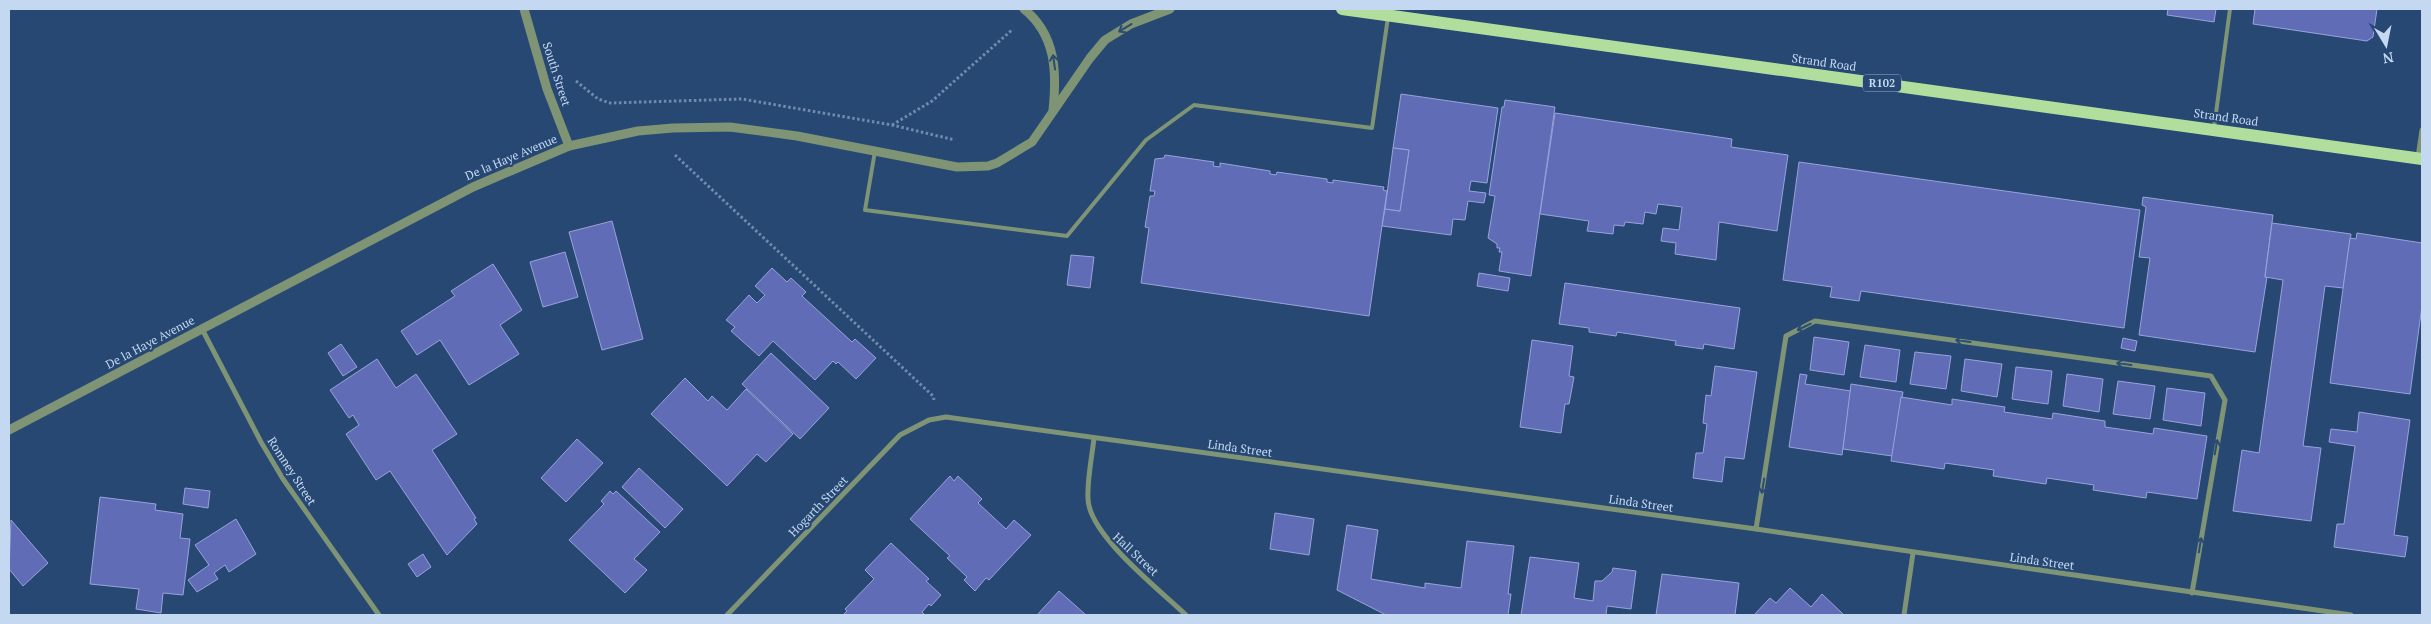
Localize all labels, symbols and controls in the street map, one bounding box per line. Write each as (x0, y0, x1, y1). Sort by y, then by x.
north arrow (2361, 20, 2411, 70)
one-way arrow (1119, 24, 1133, 34)
street label: South Street (540, 40, 575, 108)
text: N (2381, 48, 2395, 69)
street label: Strand Road (1791, 50, 1858, 74)
one-way arrow (1049, 54, 1059, 70)
road number: R102 (1863, 75, 1901, 92)
street label: Strand Road (2193, 105, 2260, 129)
street label: De la Haye Avenue (463, 131, 559, 183)
street label: De la Haye Avenue (103, 312, 197, 372)
one-way arrow (1796, 322, 1811, 332)
one-way arrow (1956, 336, 1972, 346)
one-way arrow (2117, 358, 2133, 368)
street label: Romney Street (264, 434, 320, 508)
street label: Linda Street (1207, 436, 1274, 460)
one-way arrow (2212, 439, 2222, 455)
street label: Hogarth Street (785, 472, 851, 540)
one-way arrow (1758, 477, 1768, 493)
street label: Linda Street (1608, 491, 1675, 515)
street label: Hall Street (1110, 529, 1162, 579)
one-way arrow (2195, 537, 2205, 553)
street label: Linda Street (2009, 549, 2076, 573)

